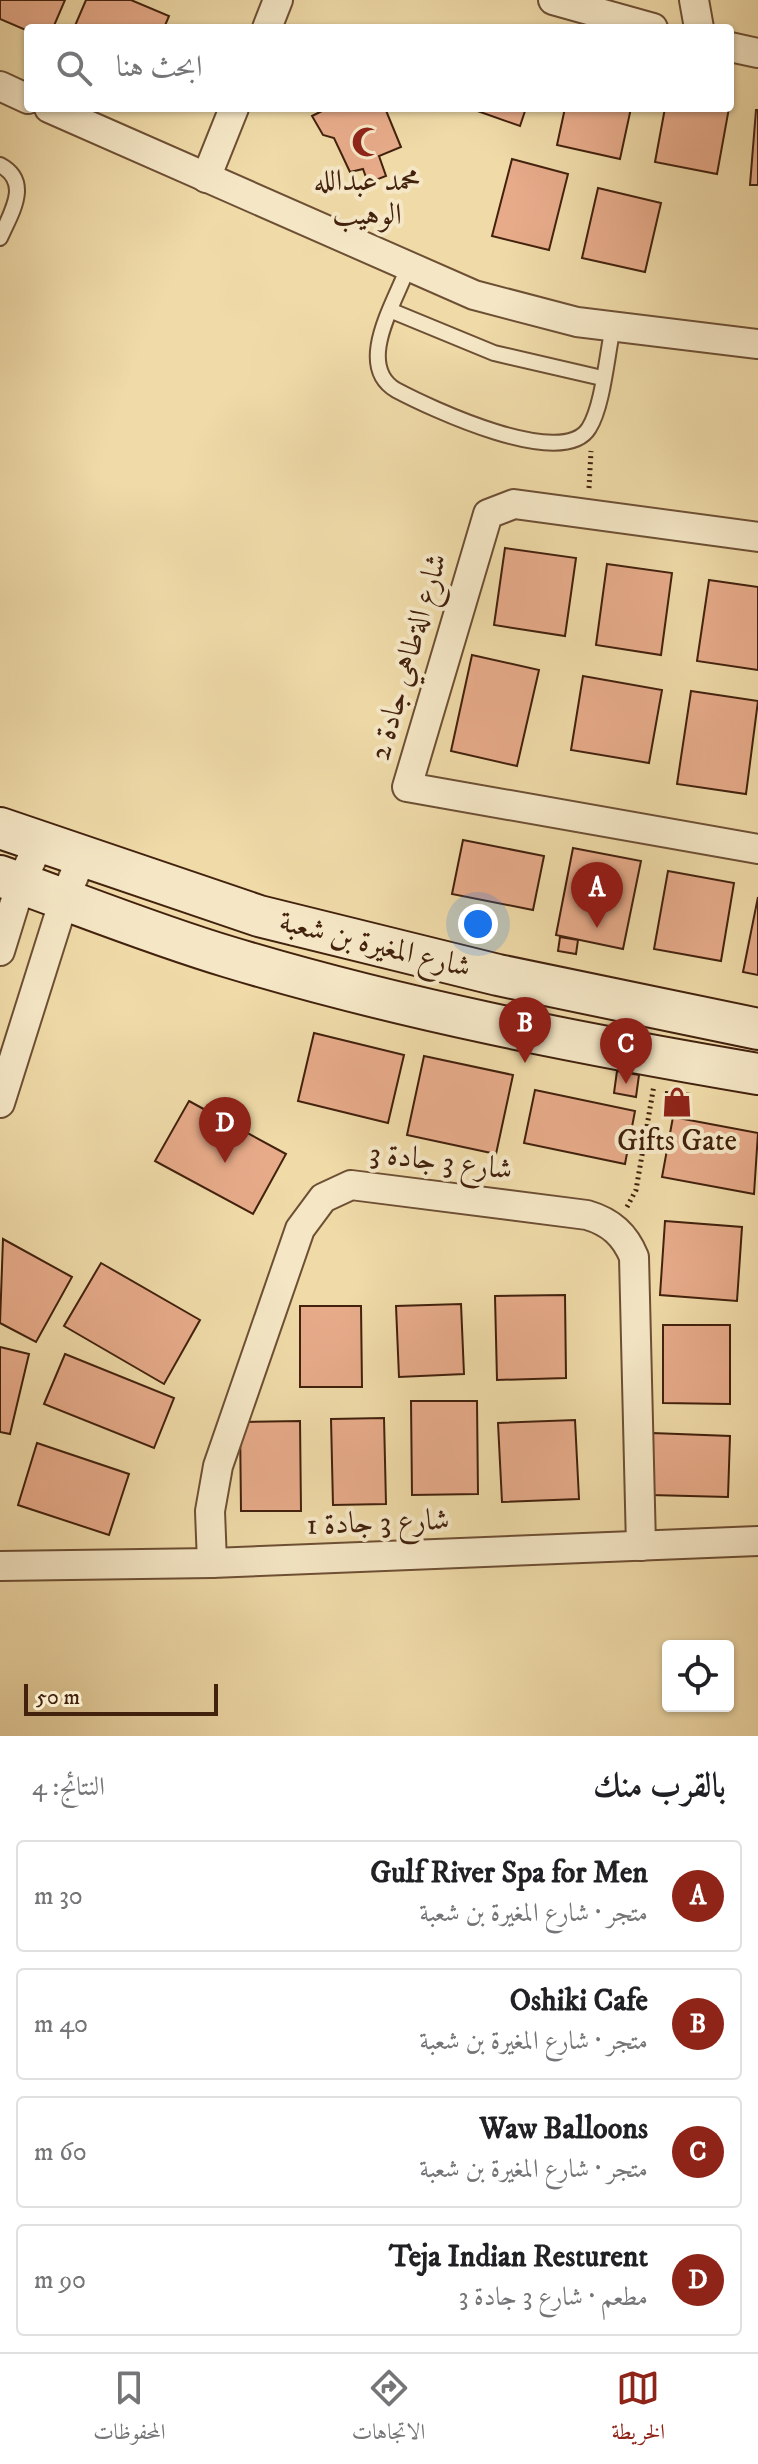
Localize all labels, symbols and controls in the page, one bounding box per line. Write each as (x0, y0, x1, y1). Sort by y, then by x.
search box (24, 24, 734, 112)
icon: search (52, 46, 96, 90)
text: ابحث هنا (116, 49, 202, 86)
mosque icon: محمد عبدالله الوهيب (350, 125, 384, 159)
place label: محمد عبدالله الوهيب (314, 163, 420, 234)
street label: شارع الةطاهي جادة 2 (362, 549, 461, 766)
pin: A (571, 862, 623, 928)
street label: شارع المغيرة بن شعبة (274, 903, 475, 992)
your location (458, 904, 498, 944)
pin: B (499, 997, 551, 1063)
pin: C (600, 1018, 652, 1084)
shop icon: Gifts Gate (660, 1085, 694, 1119)
pin: D (199, 1097, 251, 1163)
place label: Gifts Gate (617, 1123, 737, 1160)
street label: شارع 3 جادة 3 (367, 1135, 514, 1194)
street label: شارع 3 جادة 1 (306, 1502, 450, 1549)
map controls (662, 1640, 734, 1712)
button: locate (662, 1640, 734, 1712)
scale bar (24, 1680, 218, 1716)
text: 50 m (36, 1684, 80, 1711)
text: بالقرب منك (593, 1765, 726, 1807)
text: النتائج: 4 (32, 1771, 105, 1804)
text: Gulf River Spa for Men (370, 1855, 648, 1892)
text: 30 m (34, 1880, 83, 1913)
text: A (690, 1880, 706, 1913)
text: متجر · شارع المغيرة بن شعبة (419, 1897, 648, 1930)
text: Oshiki Cafe (510, 1983, 648, 2020)
text: 40 m (34, 2008, 88, 2041)
text: B (690, 2008, 706, 2041)
text: متجر · شارع المغيرة بن شعبة (419, 2025, 648, 2058)
text: Waw Balloons (480, 2111, 648, 2148)
text: 60 m (34, 2136, 87, 2169)
text: C (689, 2136, 707, 2169)
text: متجر · شارع المغيرة بن شعبة (419, 2153, 648, 2186)
text: Teja Indian Resturent (389, 2239, 648, 2276)
text: 90 m (34, 2264, 86, 2297)
text: D (688, 2264, 708, 2297)
text: مطعم · شارع 3 جادة 3 (459, 2281, 648, 2314)
tab: المحفوظات (93, 2366, 166, 2453)
tab: الاتجاهات (352, 2366, 425, 2453)
tab: الخريطة (611, 2366, 665, 2453)

